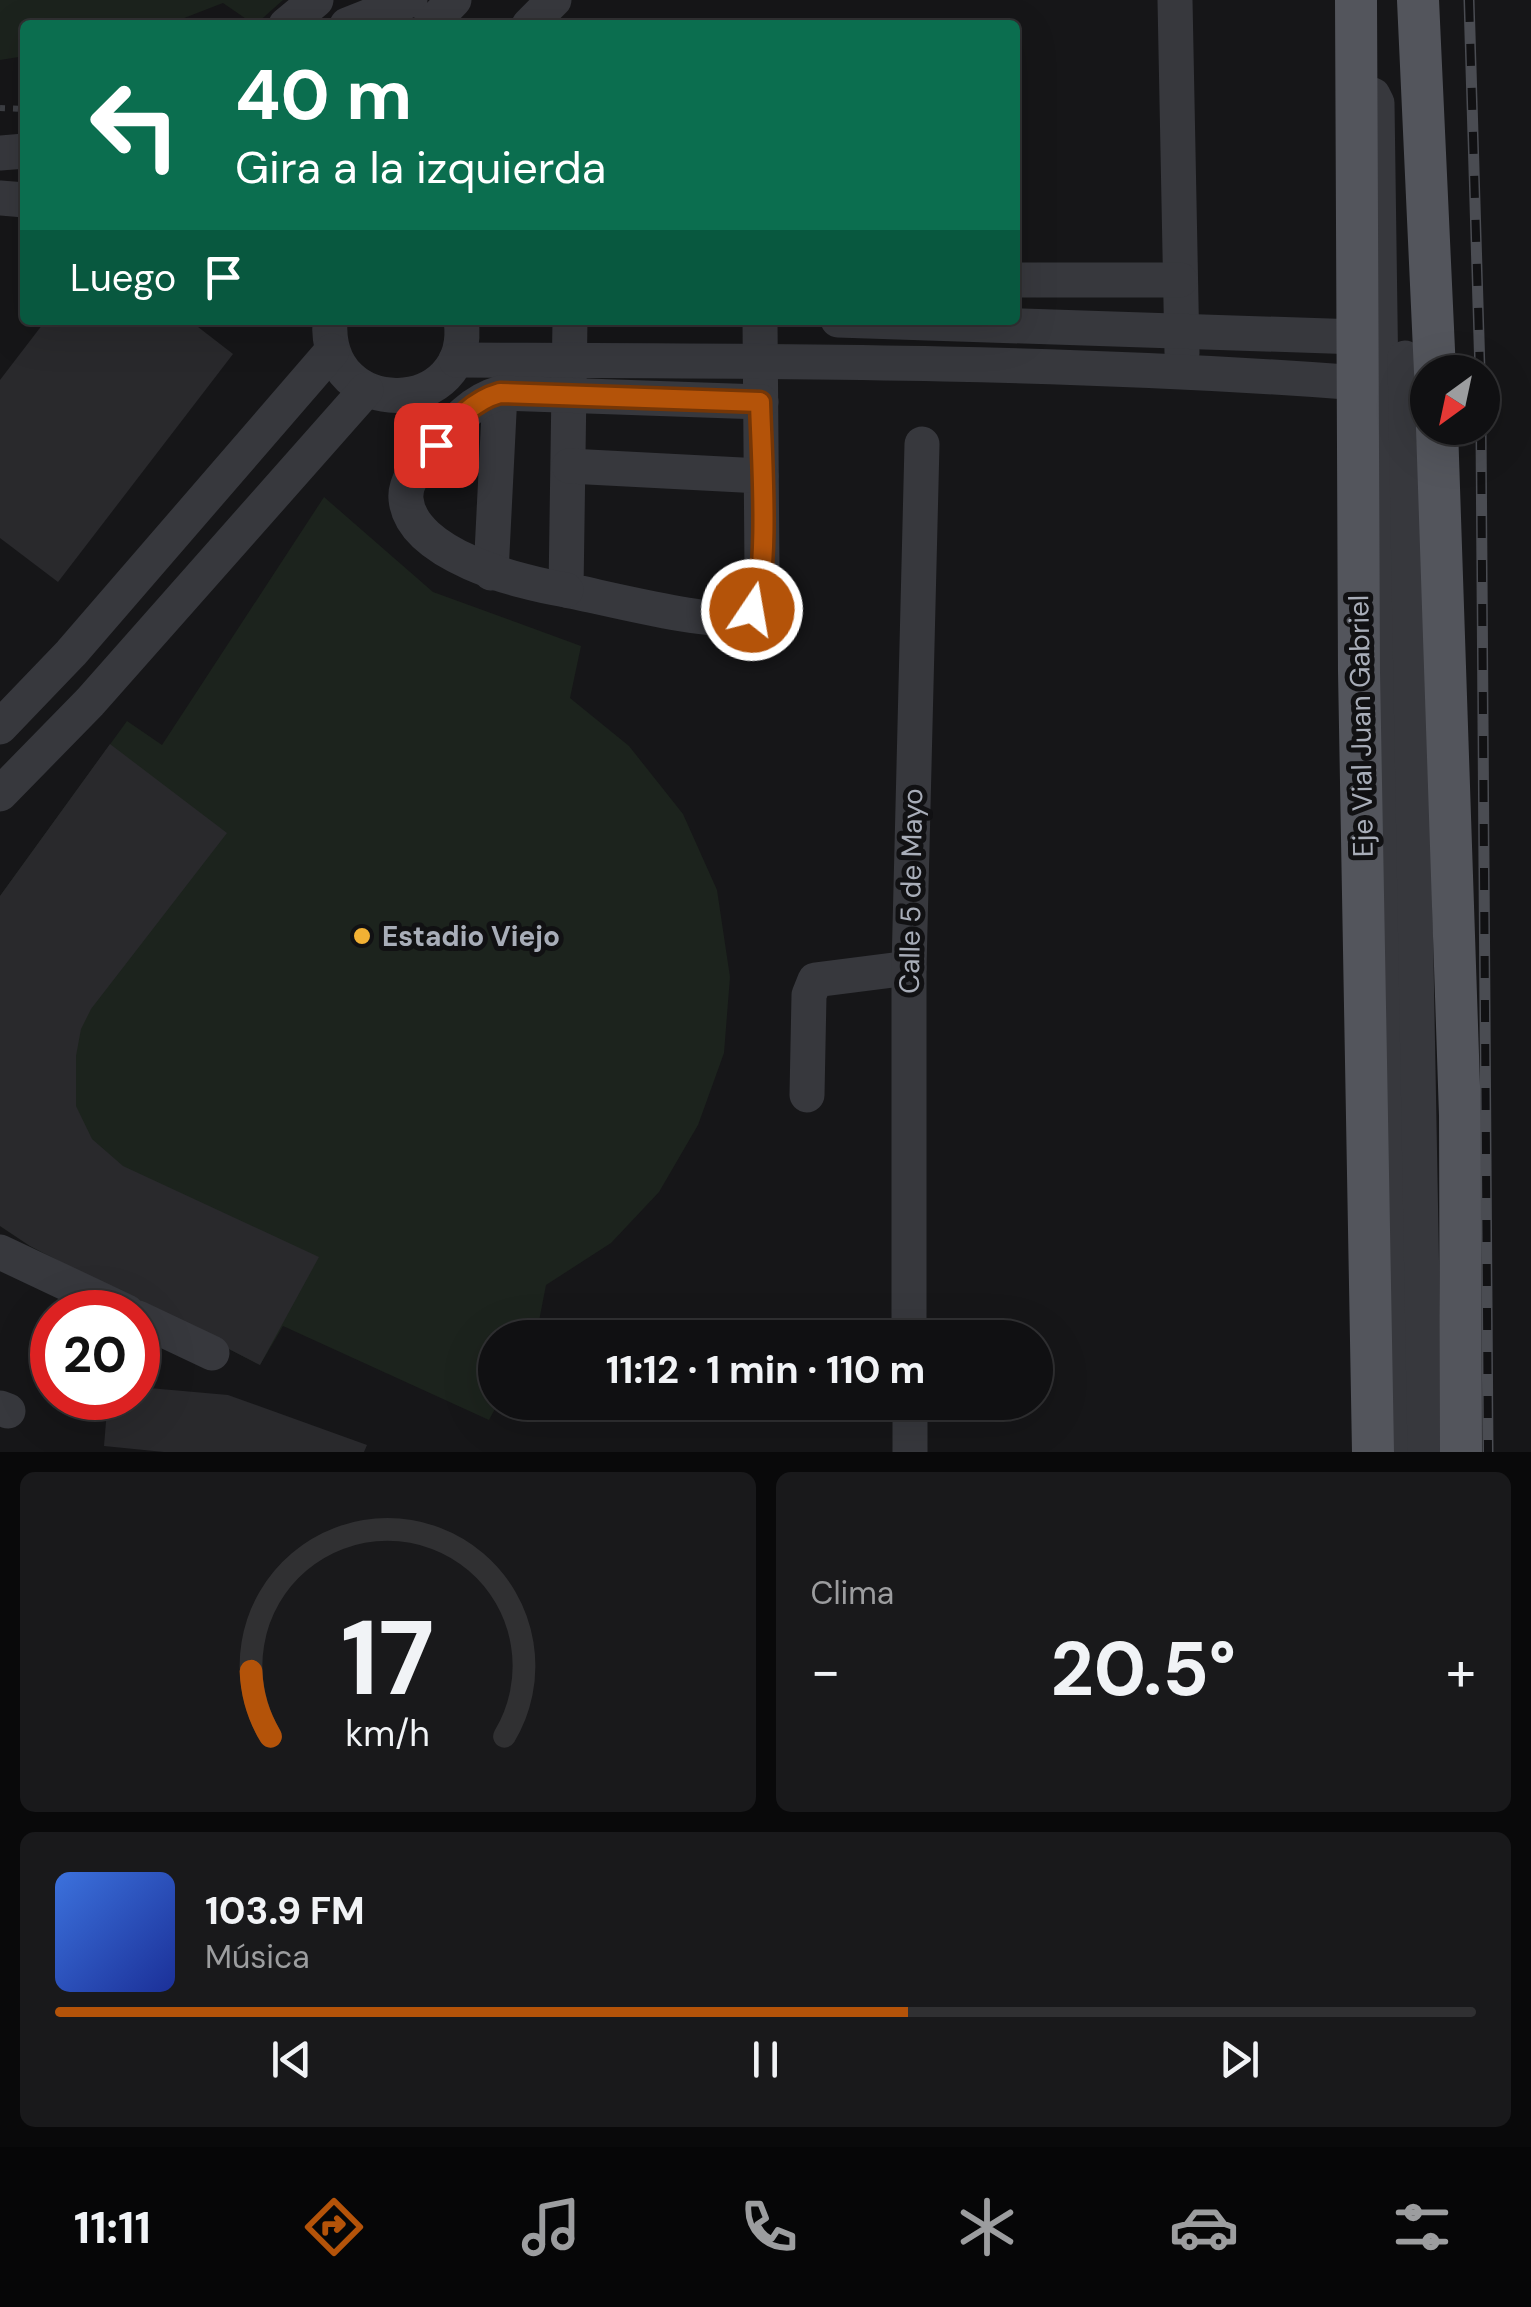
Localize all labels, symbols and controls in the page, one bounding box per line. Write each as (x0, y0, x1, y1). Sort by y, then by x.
text: 40 m (235, 50, 412, 141)
icon: left (70, 60, 200, 190)
text: Gira a la izquierda (235, 138, 606, 197)
icon: arrive (196, 250, 251, 305)
text: Luego (70, 253, 176, 303)
north arrow (1410, 355, 1500, 445)
map controls (1410, 355, 1500, 445)
pin (394, 403, 479, 488)
icon: arrive (409, 418, 464, 473)
position arrow (700, 558, 804, 662)
street label: Eje Vial Juan Gabriel (1340, 595, 1382, 857)
street label: Calle 5 de Mayo (891, 788, 931, 994)
place label: Estadio Viejo (382, 918, 560, 955)
marker: Estadio Viejo (351, 925, 373, 947)
speed limit sign: 20 (30, 1290, 160, 1420)
text: 11:12 · 1 min · 110 m (606, 1345, 925, 1395)
text: Clima (811, 1572, 894, 1614)
text: 17 (341, 1591, 435, 1726)
text: 20.5° (1050, 1621, 1236, 1718)
text: − (811, 1635, 841, 1707)
text: + (1446, 1635, 1476, 1707)
text: km/h (346, 1711, 430, 1757)
text: 103.9 FM (205, 1886, 365, 1936)
text: Música (205, 1936, 310, 1978)
icon: previous (264, 2032, 319, 2087)
icon: pause (738, 2032, 793, 2087)
icon: next (1212, 2032, 1267, 2087)
icon: directions (299, 2192, 369, 2262)
icon: music (516, 2192, 586, 2262)
icon: phone (734, 2192, 804, 2262)
icon: climate (952, 2192, 1022, 2262)
icon: car (1169, 2192, 1239, 2262)
icon: filters (1387, 2192, 1457, 2262)
text: 11:11 (74, 2198, 151, 2257)

